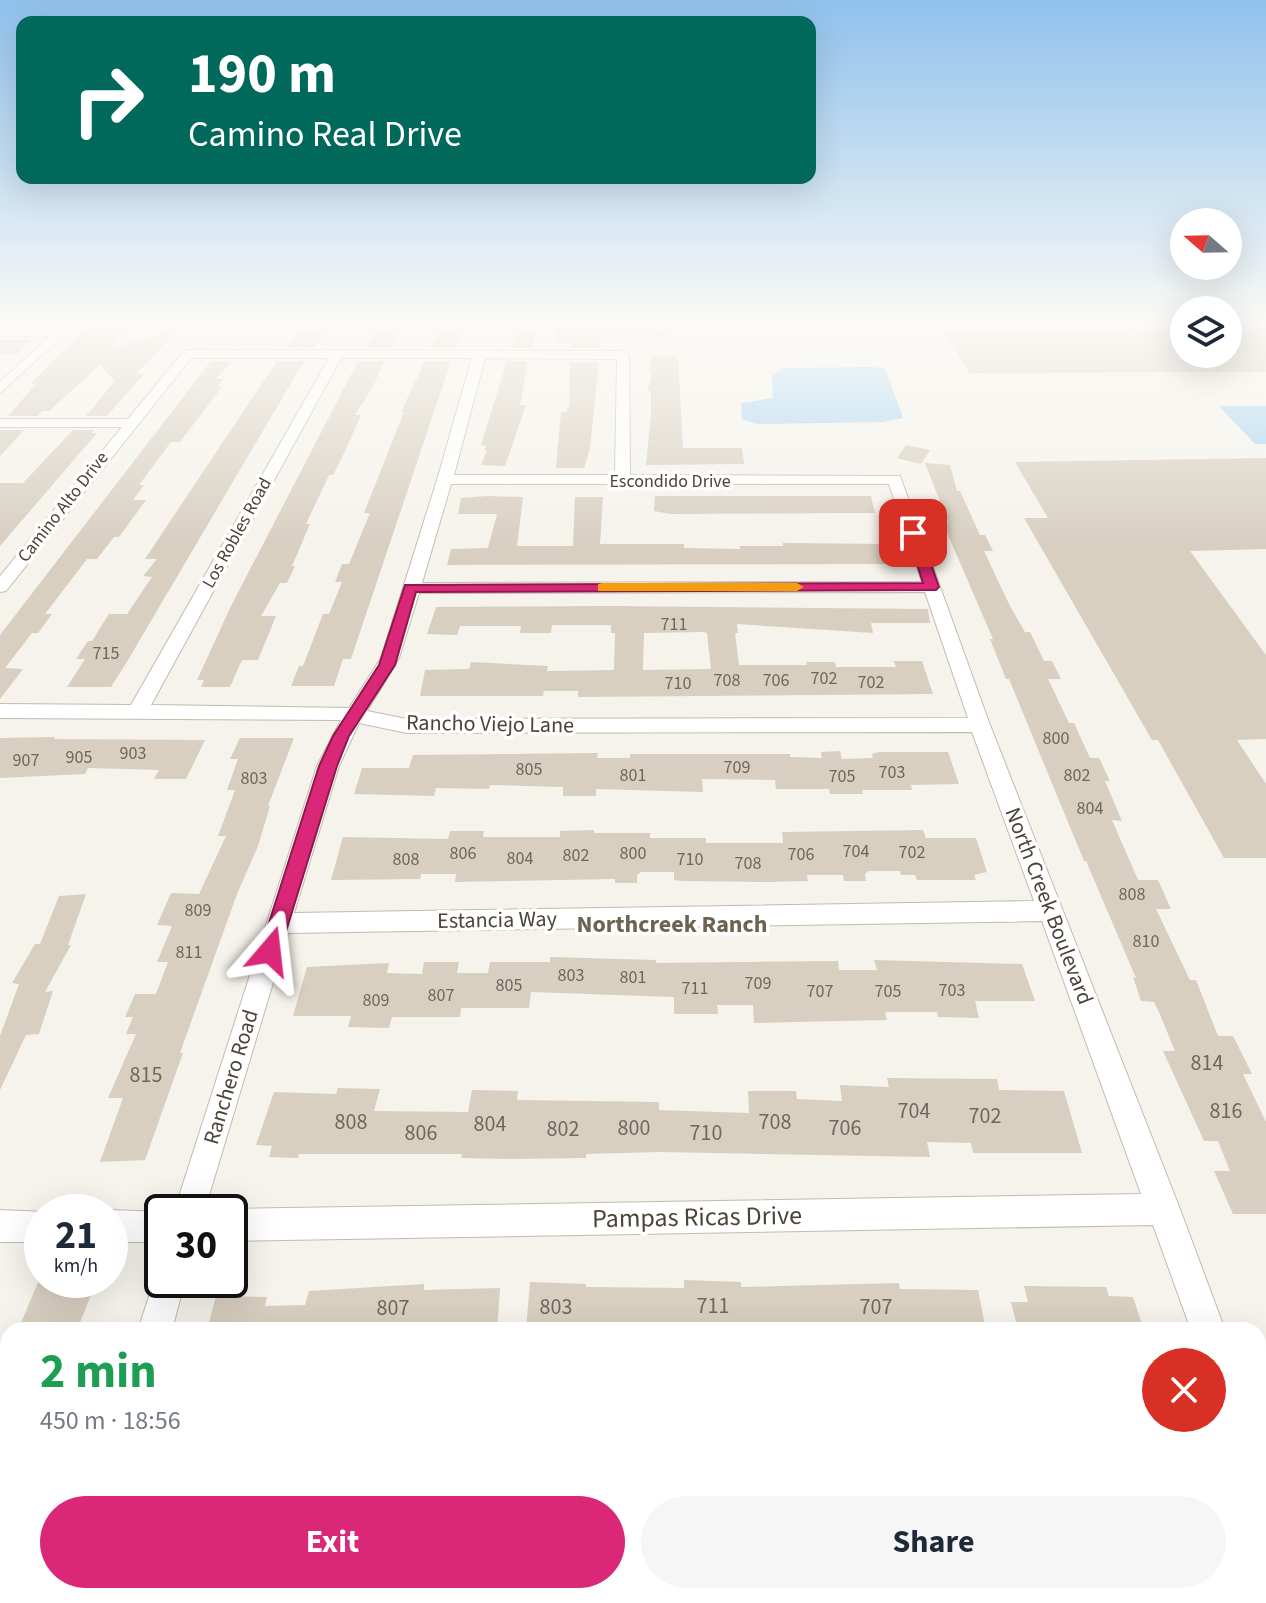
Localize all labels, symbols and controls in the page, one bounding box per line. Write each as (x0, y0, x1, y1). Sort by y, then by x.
text: 190 m (188, 35, 336, 114)
icon: right (56, 48, 160, 152)
text: Camino Real Drive (188, 109, 462, 160)
north arrow (1170, 208, 1242, 280)
map controls (1170, 208, 1242, 368)
button: layers (1170, 296, 1242, 368)
street label: Camino Alto Drive (12, 446, 114, 568)
street label: Escondido Drive (609, 469, 731, 494)
street label: Los Robles Road (196, 473, 278, 593)
pin (879, 499, 947, 567)
icon: arrive (891, 511, 935, 555)
house number: 711 (661, 612, 687, 637)
house number: 715 (93, 641, 119, 666)
house number: 702 (811, 666, 837, 691)
house number: 708 (714, 668, 740, 693)
house number: 706 (763, 668, 789, 693)
house number: 702 (858, 670, 884, 695)
house number: 710 (665, 671, 691, 696)
street label: Rancho Viejo Lane (406, 707, 574, 741)
house number: 800 (1043, 726, 1069, 751)
house number: 903 (120, 741, 146, 766)
house number: 905 (66, 745, 92, 770)
house number: 907 (13, 748, 39, 773)
house number: 709 (724, 755, 750, 780)
house number: 805 (516, 757, 542, 782)
house number: 703 (879, 760, 905, 785)
house number: 801 (620, 763, 646, 788)
house number: 802 (1064, 763, 1090, 788)
house number: 705 (829, 764, 855, 789)
house number: 803 (241, 766, 267, 791)
house number: 804 (1077, 796, 1103, 821)
street label: North Creek Boulevard (997, 803, 1101, 1009)
house number: 704 (843, 839, 869, 864)
house number: 702 (899, 840, 925, 865)
house number: 806 (450, 841, 476, 866)
house number: 800 (620, 841, 646, 866)
house number: 706 (788, 842, 814, 867)
house number: 802 (563, 843, 589, 868)
house number: 804 (507, 846, 533, 871)
house number: 808 (393, 847, 419, 872)
house number: 710 (677, 847, 703, 872)
house number: 708 (735, 851, 761, 876)
house number: 808 (1119, 882, 1145, 907)
house number: 809 (185, 898, 211, 923)
street label: Estancia Way (437, 903, 558, 937)
district label: Northcreek Ranch (577, 907, 767, 942)
position arrow (228, 909, 312, 993)
house number: 810 (1133, 929, 1159, 954)
house number: 811 (176, 940, 202, 965)
house number: 803 (558, 963, 584, 988)
house number: 801 (620, 965, 646, 990)
house number: 709 (745, 971, 771, 996)
house number: 805 (496, 973, 522, 998)
house number: 711 (682, 976, 708, 1001)
house number: 703 (939, 978, 965, 1003)
house number: 707 (807, 979, 833, 1004)
house number: 705 (875, 979, 901, 1004)
house number: 807 (428, 983, 454, 1008)
house number: 809 (363, 988, 389, 1013)
street label: Ranchero Road (195, 1006, 267, 1148)
house number: 814 (1191, 1047, 1223, 1079)
house number: 815 (130, 1059, 162, 1091)
house number: 704 (898, 1095, 930, 1127)
house number: 816 (1210, 1095, 1242, 1127)
house number: 702 (969, 1100, 1001, 1132)
house number: 808 (335, 1106, 367, 1138)
house number: 708 (759, 1106, 791, 1138)
house number: 804 (474, 1108, 506, 1140)
house number: 800 (618, 1112, 650, 1144)
house number: 706 (829, 1112, 861, 1144)
house number: 802 (547, 1113, 579, 1145)
house number: 806 (405, 1117, 437, 1149)
house number: 710 (690, 1117, 722, 1149)
speed limit sign: 30 (144, 1194, 248, 1298)
street label: Pampas Ricas Drive (592, 1197, 802, 1237)
text: 21 (55, 1207, 97, 1264)
text: km/h (54, 1252, 98, 1280)
house number: 711 (697, 1290, 729, 1322)
house number: 803 (540, 1291, 572, 1323)
house number: 707 (860, 1291, 892, 1323)
house number: 807 (377, 1292, 409, 1324)
text: 2 min (40, 1338, 157, 1406)
button: close (1142, 1348, 1226, 1432)
text: 450 m · 18:56 (40, 1402, 181, 1439)
button: Exit (40, 1496, 625, 1588)
button: Share (641, 1496, 1226, 1588)

